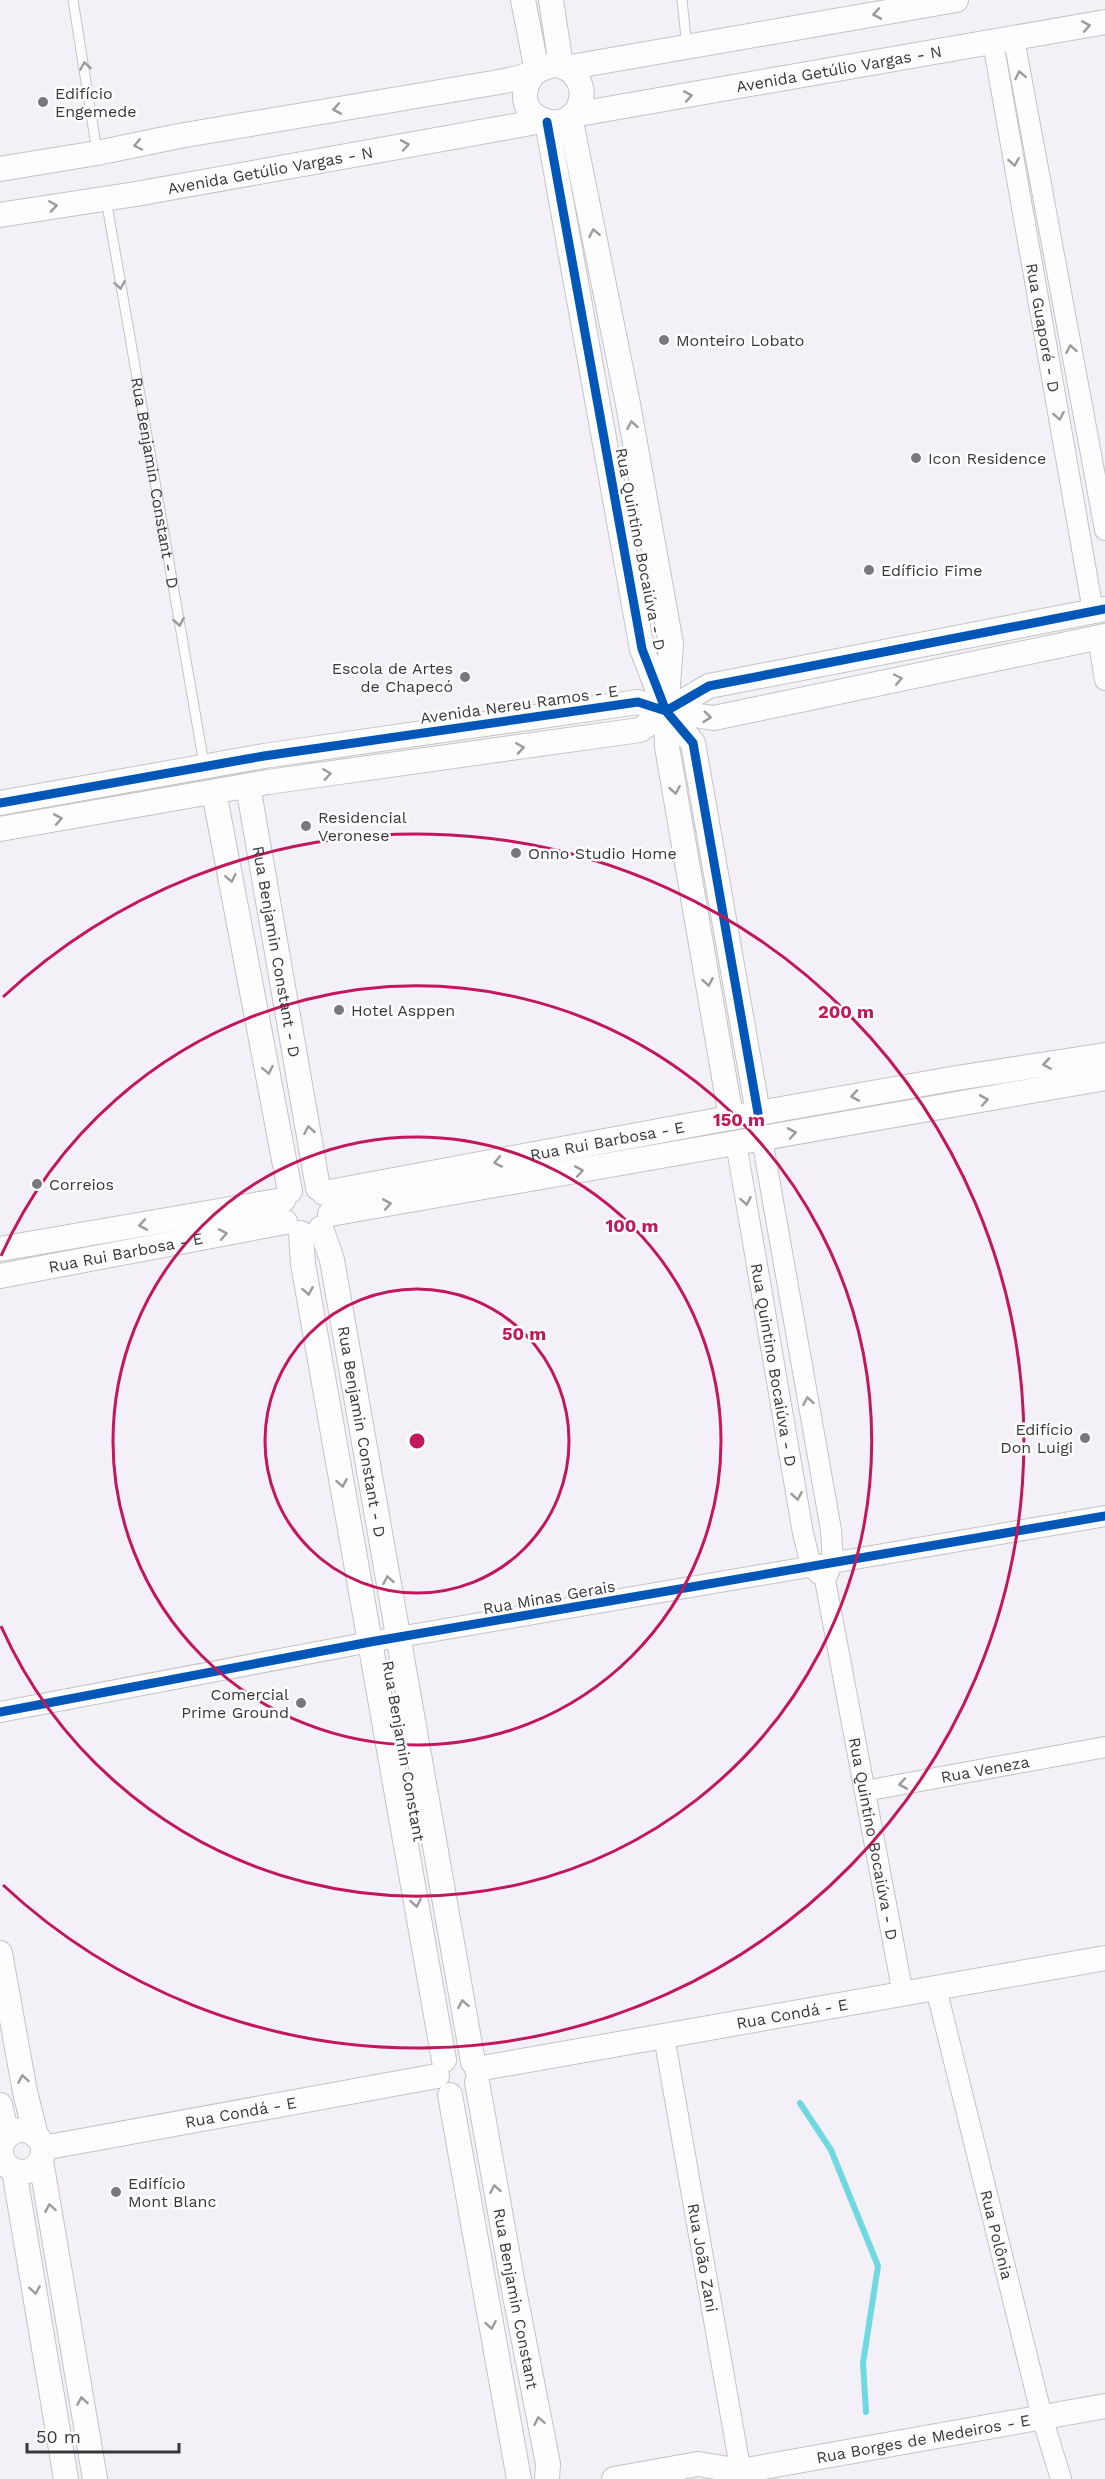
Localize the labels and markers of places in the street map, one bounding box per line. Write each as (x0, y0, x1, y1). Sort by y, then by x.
place label: Edifício Engemede (55, 84, 137, 121)
marker: Edifício Engemede (36, 95, 50, 109)
place label: Monteiro Lobato (676, 331, 804, 350)
marker: Monteiro Lobato (657, 333, 671, 347)
place label: Icon Residence (928, 449, 1046, 468)
marker: Icon Residence (909, 451, 923, 465)
place label: Edíficio Fime (881, 561, 983, 580)
marker: Edíficio Fime (862, 563, 876, 577)
place label: Escola de Artes de Chapecó (332, 659, 453, 696)
marker: Escola de Artes de Chapecó (458, 670, 472, 684)
place label: Residencial Veronese (318, 808, 407, 845)
marker: Residencial Veronese (299, 819, 313, 833)
place label: Onno Studio Home (528, 844, 677, 863)
marker: Onno Studio Home (509, 846, 523, 860)
place label: Hotel Asppen (351, 1001, 455, 1020)
marker: Hotel Asppen (332, 1003, 346, 1017)
place label: Correios (49, 1175, 114, 1194)
marker: Correios (30, 1177, 44, 1191)
place label: Edifício Don Luigi (1000, 1420, 1073, 1457)
centre of rings (407, 1431, 427, 1451)
marker: Edifício Don Luigi (1078, 1431, 1092, 1445)
place label: Comercial Prime Ground (181, 1685, 289, 1722)
marker: Comercial Prime Ground (294, 1696, 308, 1710)
place label: Edifício Mont Blanc (128, 2174, 216, 2211)
marker: Edifício Mont Blanc (109, 2185, 123, 2199)

